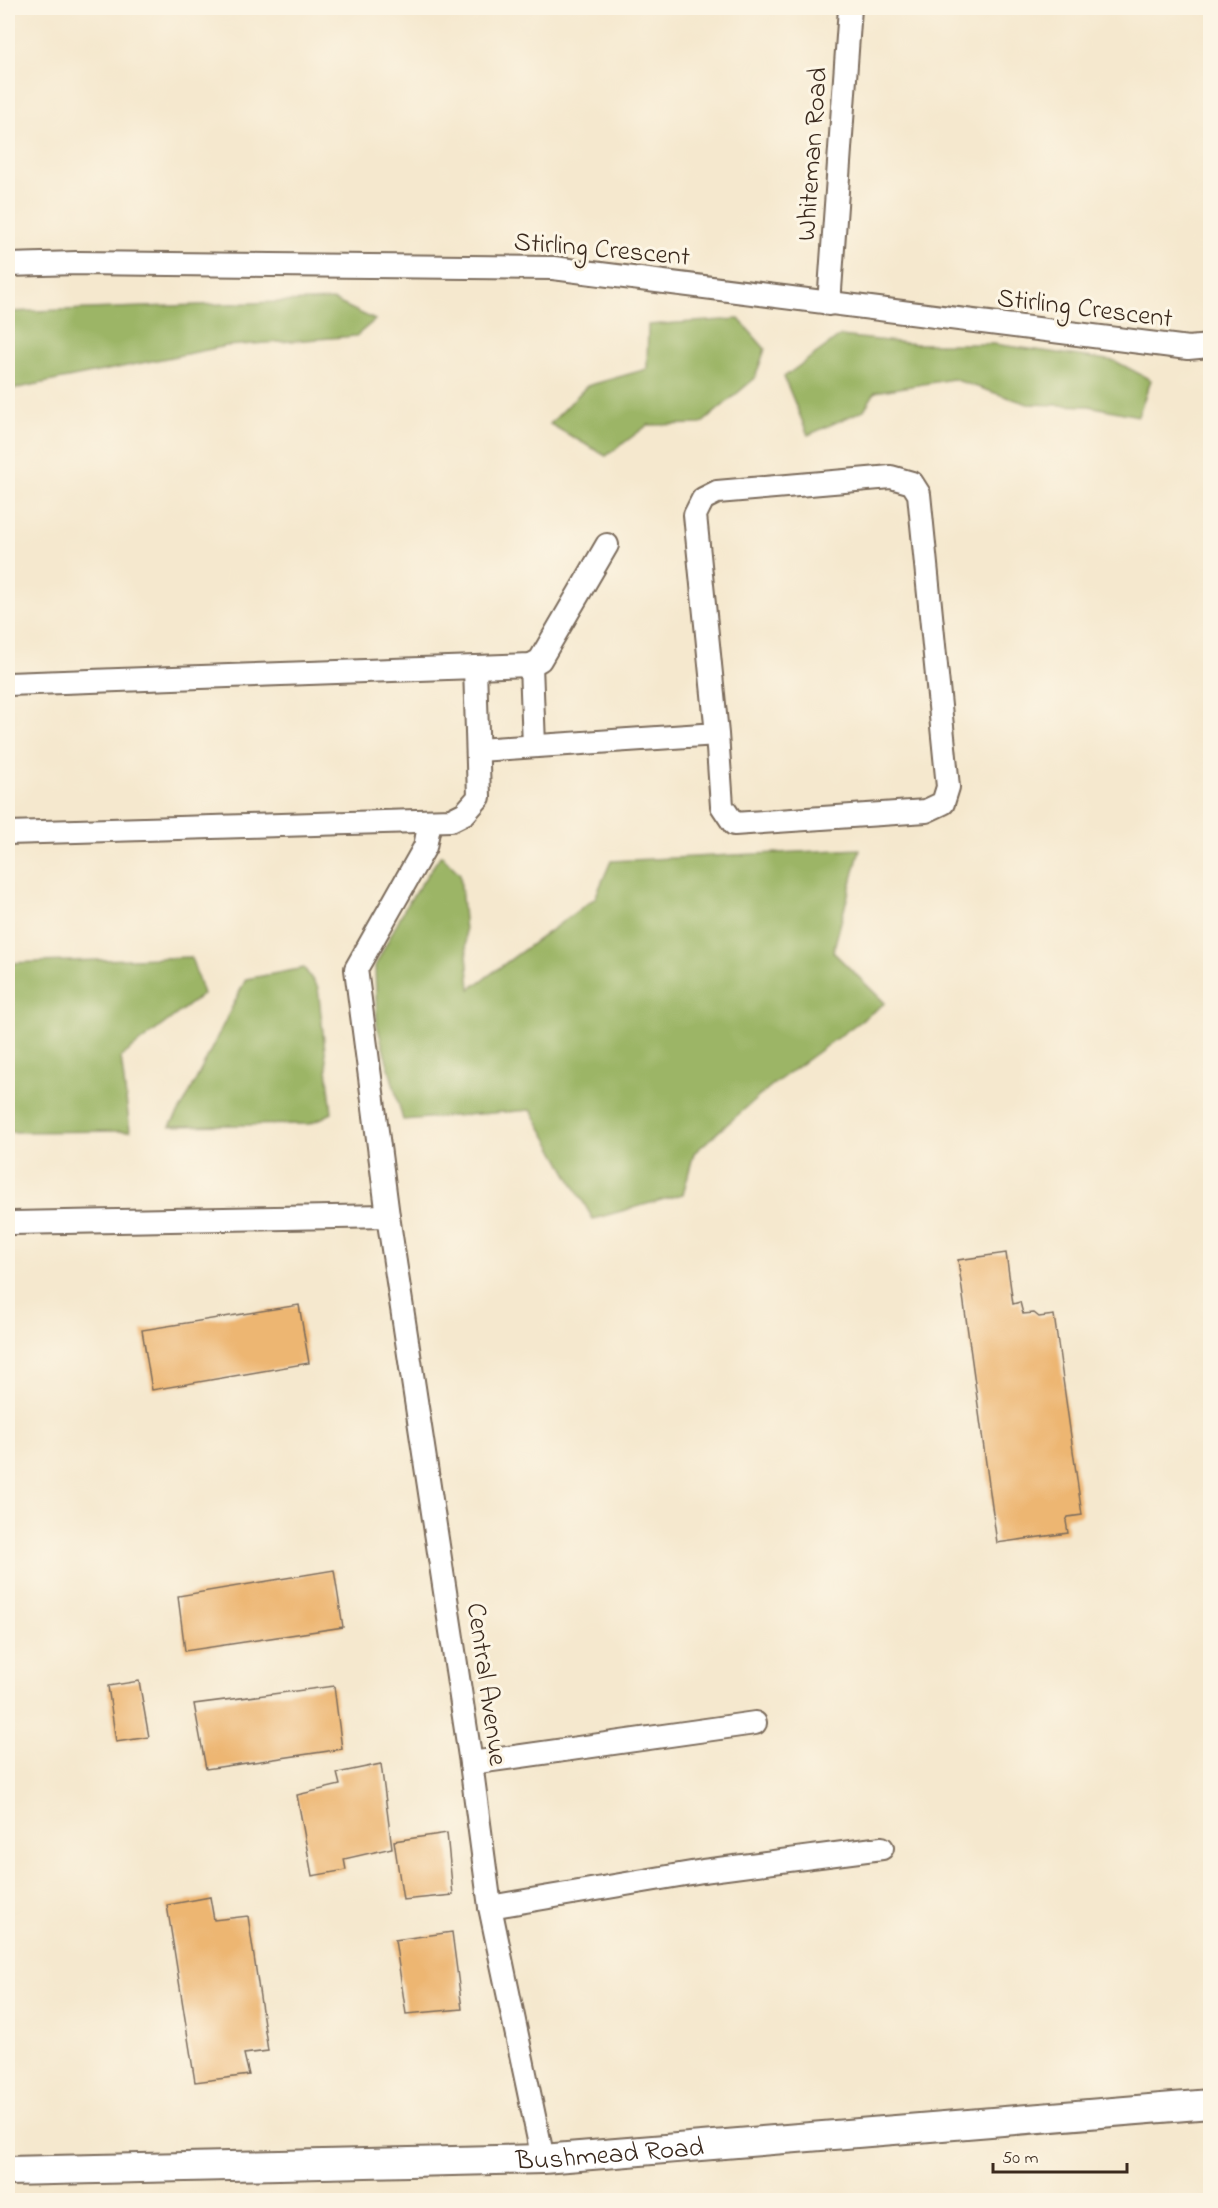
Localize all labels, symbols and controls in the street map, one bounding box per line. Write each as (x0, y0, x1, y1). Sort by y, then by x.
street label: Whiteman Road (788, 66, 839, 242)
street label: Stirling Crescent (512, 223, 692, 278)
street label: Stirling Crescent (995, 279, 1175, 340)
street label: Central Avenue (455, 1600, 516, 1769)
street label: Bushmead Road (514, 2129, 705, 2182)
scale bar (993, 2136, 1126, 2174)
text: 50 m (1002, 2146, 1039, 2172)

